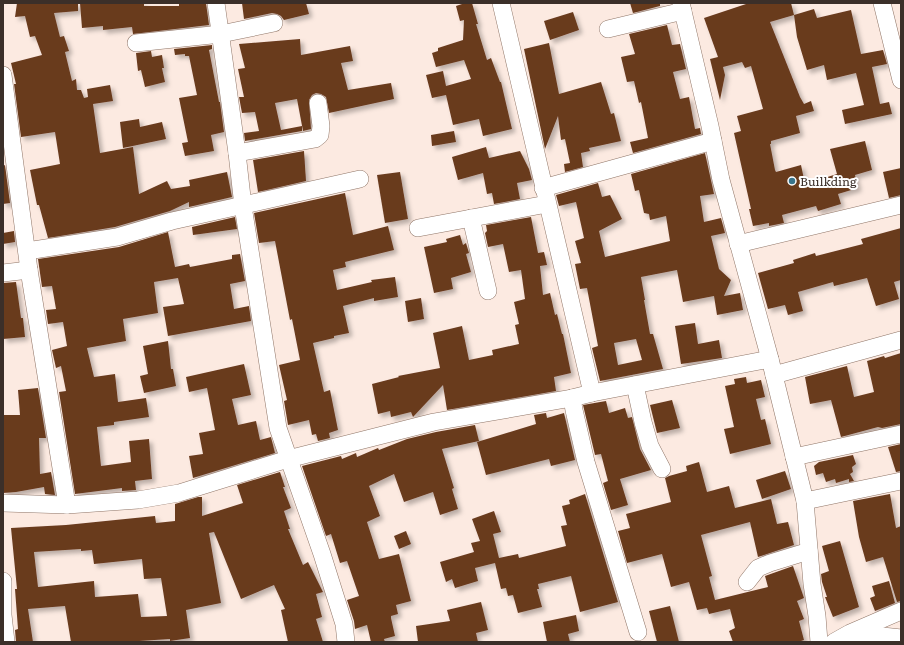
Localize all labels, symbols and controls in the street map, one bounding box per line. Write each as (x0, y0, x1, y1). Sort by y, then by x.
place label: Builkding (800, 172, 857, 190)
marker: Builkding (787, 176, 797, 186)

